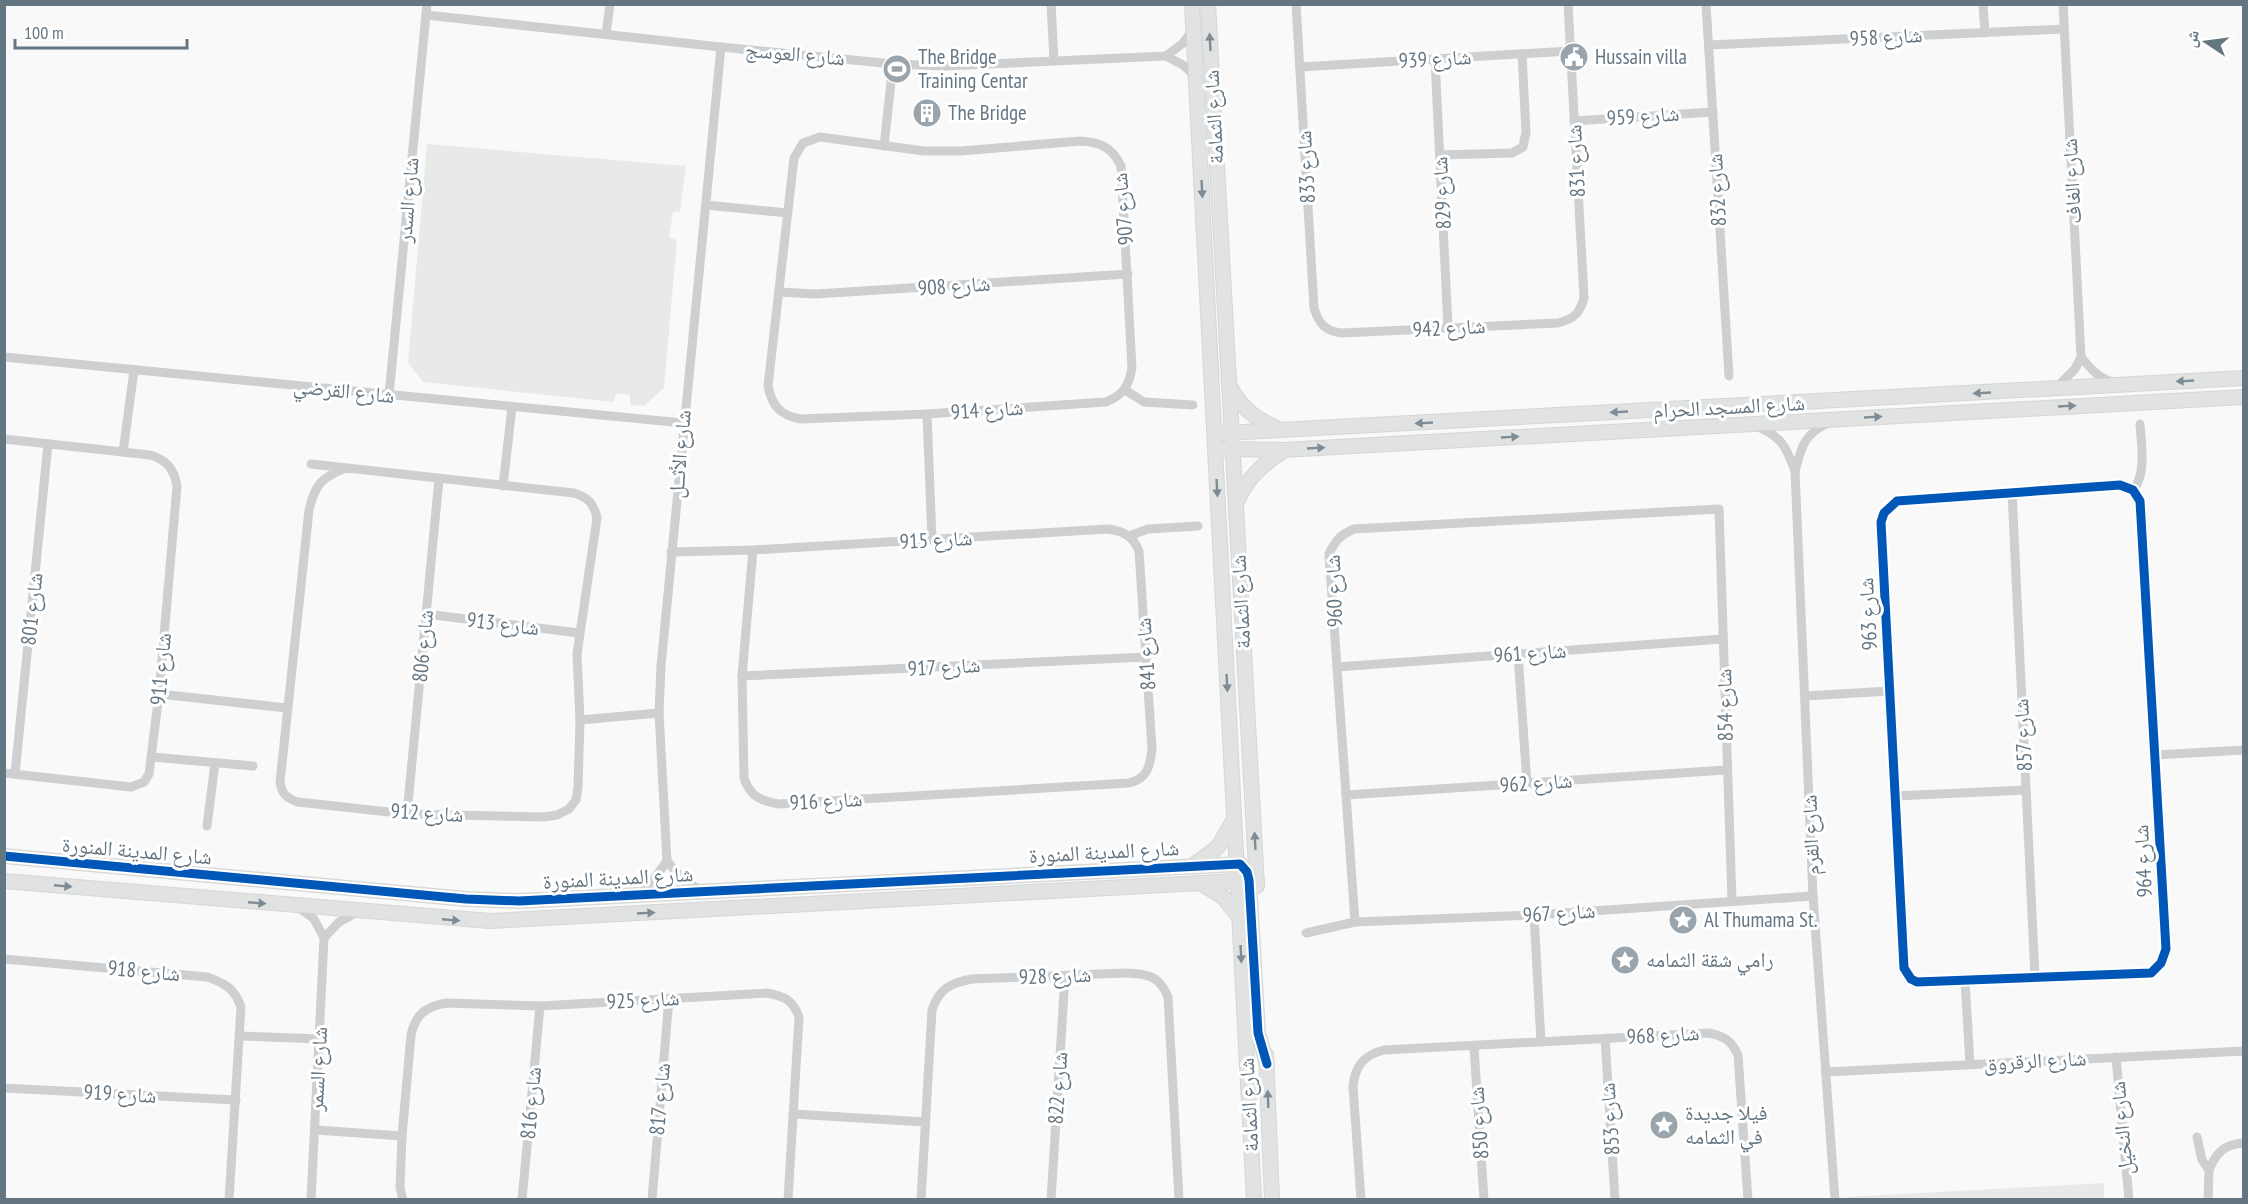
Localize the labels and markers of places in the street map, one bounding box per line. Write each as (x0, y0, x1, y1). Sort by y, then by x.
public building icon: Hussain villa (1558, 41, 1590, 73)
place label: The Bridge Training Centar (918, 43, 1028, 94)
place label: Hussain villa (1595, 43, 1687, 70)
sports icon: The Bridge Training Centar (881, 53, 913, 85)
building icon: The Bridge (911, 97, 943, 129)
place label: The Bridge (948, 99, 1027, 126)
place icon: Al Thumama St. (1667, 904, 1699, 936)
place label: Al Thumama St. (1704, 906, 1818, 933)
place icon: رامي شقة الثمامه (1609, 944, 1641, 976)
place label: رامي شقة الثمامه (1646, 946, 1774, 976)
place label: فيلا جديدة في الثمامه (1685, 1099, 1768, 1153)
place icon: فيلا جديدة في الثمامه (1648, 1109, 1680, 1141)

